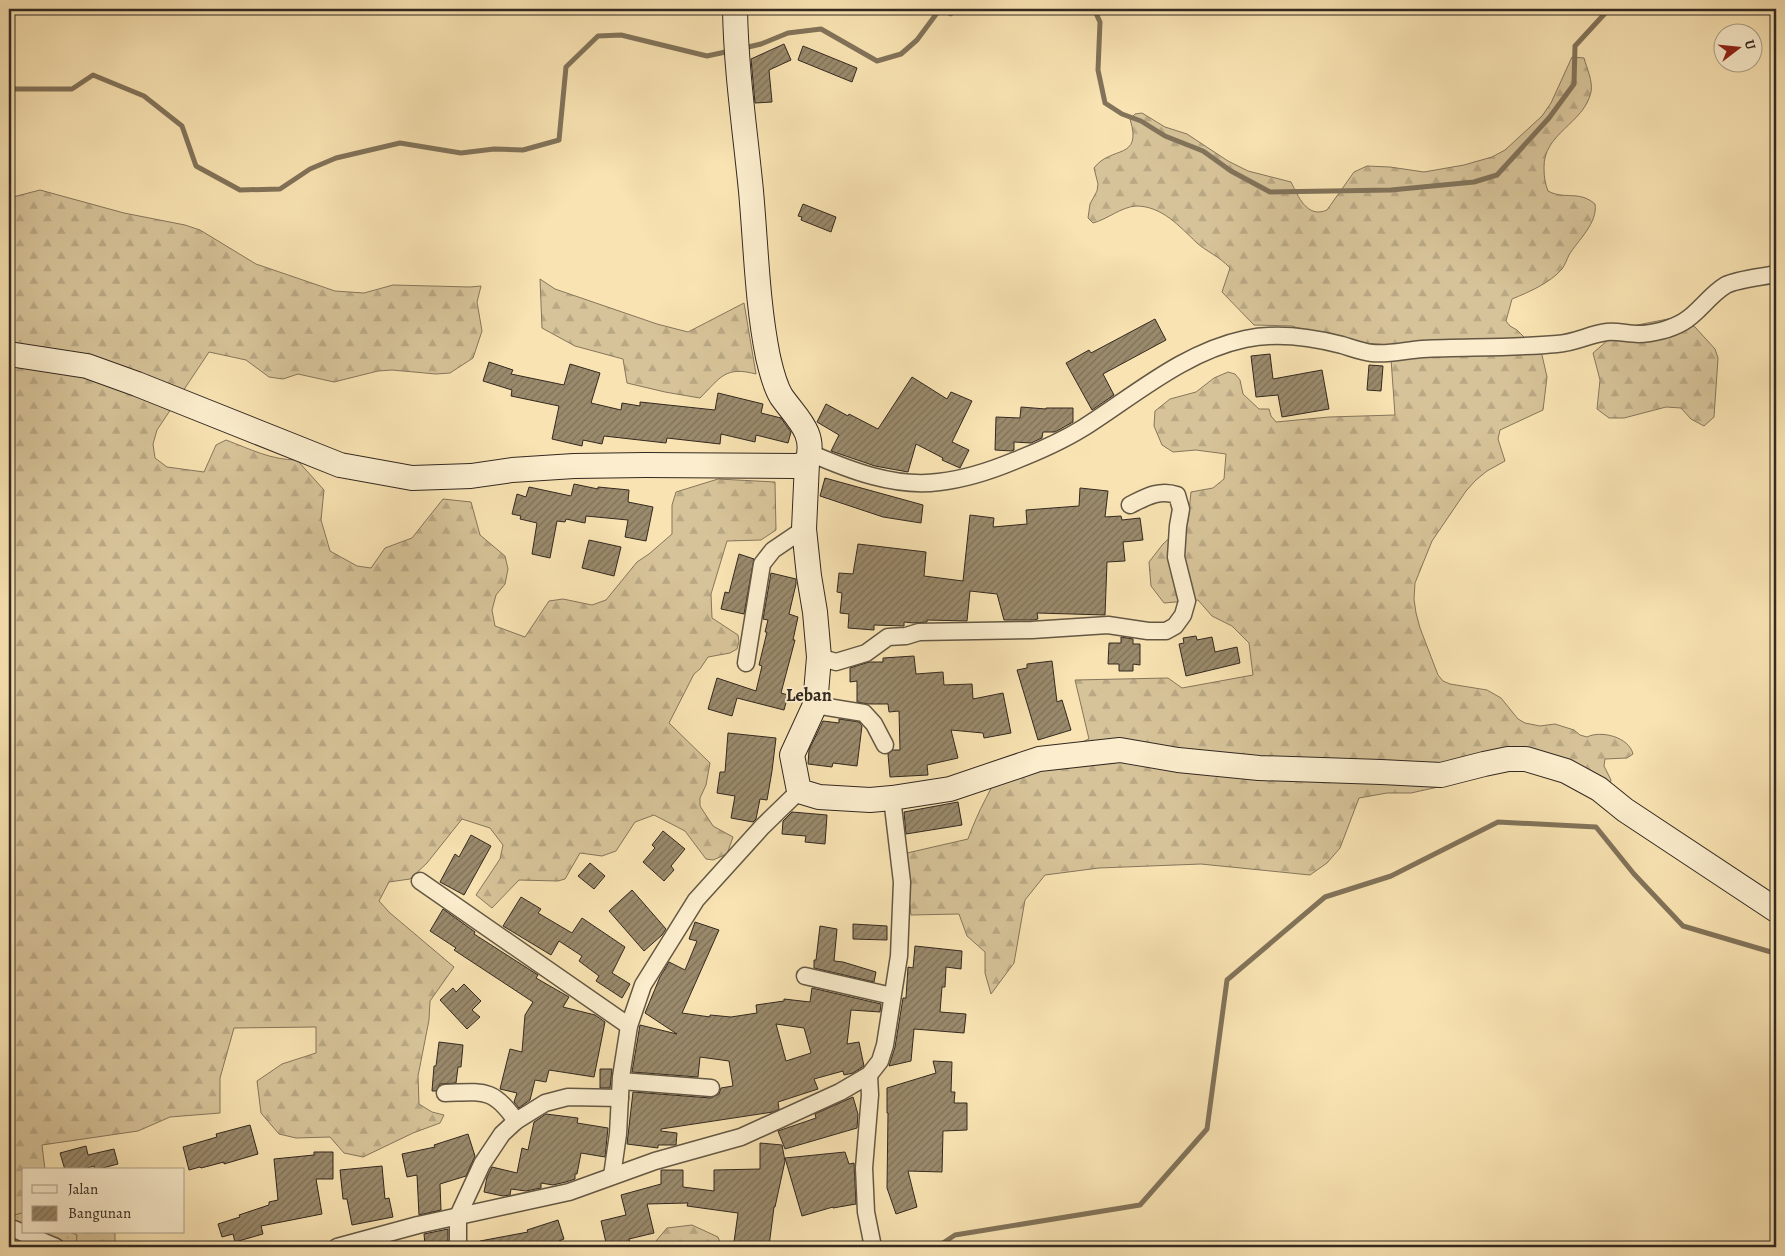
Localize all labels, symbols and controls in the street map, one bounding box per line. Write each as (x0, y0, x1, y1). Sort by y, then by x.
north arrow (1712, 22, 1762, 72)
text: U (1740, 38, 1760, 52)
district label: Leban (786, 683, 832, 707)
legend (22, 1168, 185, 1234)
text: Jalan (68, 1179, 98, 1199)
text: Bangunan (68, 1203, 131, 1223)

